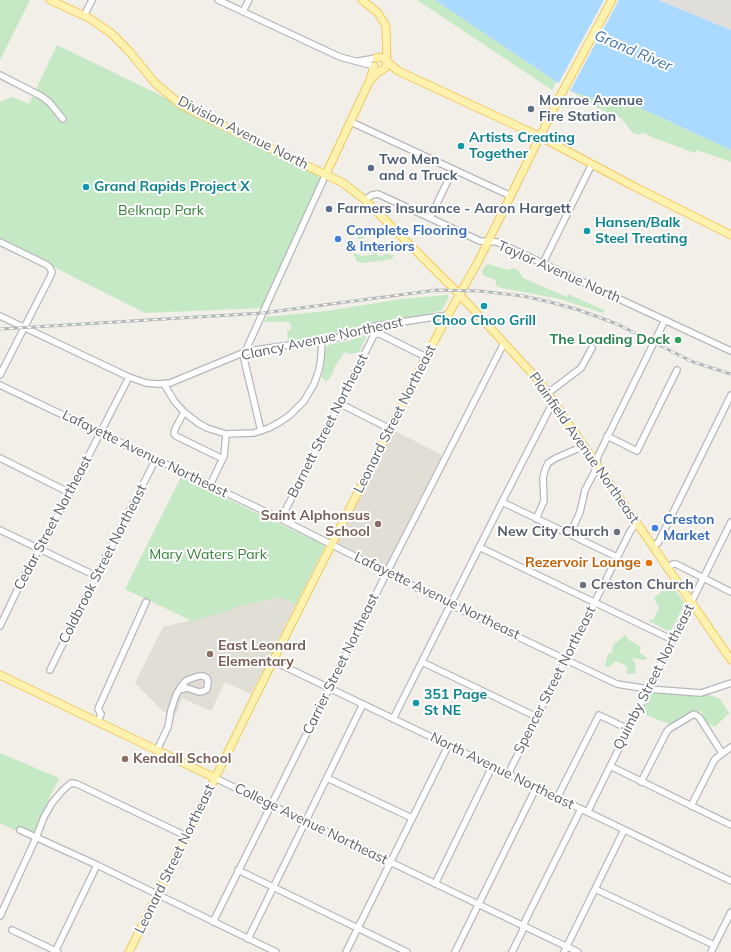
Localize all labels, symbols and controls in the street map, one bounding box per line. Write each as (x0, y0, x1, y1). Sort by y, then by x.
water label: Grand River (592, 27, 674, 75)
street label: Division Avenue North (175, 93, 311, 173)
place label: Monroe Avenue Fire Station (539, 93, 643, 126)
marker: Monroe Avenue Fire Station (526, 104, 536, 114)
place label: Artists Creating Together (469, 130, 575, 162)
marker: Artists Creating Together (456, 141, 466, 151)
place label: Two Men and a Truck (379, 152, 457, 184)
marker: Two Men and a Truck (366, 163, 376, 173)
place label: Grand Rapids Project X (94, 179, 250, 195)
marker: Grand Rapids Project X (81, 182, 91, 192)
place label: Farmers Insurance - Aaron Hargett (337, 201, 571, 217)
park label: Belknap Park (118, 203, 204, 219)
marker: Farmers Insurance - Aaron Hargett (324, 204, 334, 214)
place label: Hansen/Balk Steel Treating (595, 215, 687, 248)
place label: Complete Flooring & Interiors (346, 223, 467, 256)
marker: Hansen/Balk Steel Treating (582, 226, 592, 236)
marker: Complete Flooring & Interiors (333, 234, 343, 244)
street label: Taylor Avenue North (495, 237, 623, 307)
marker: Choo Choo Grill (479, 301, 489, 311)
place label: Choo Choo Grill (432, 313, 536, 329)
street label: Clancy Avenue Northeast (240, 314, 404, 364)
place label: The Loading Dock (550, 332, 670, 348)
marker: The Loading Dock (673, 335, 683, 345)
street label: Leonard Street Northeast (350, 342, 440, 496)
street label: Barnett Street Northeast (284, 351, 372, 501)
street label: Plainfield Avenue Northeast (525, 369, 643, 527)
street label: Lafayette Avenue Northeast (60, 407, 230, 501)
street label: Cedar Street Northeast (11, 453, 95, 593)
street label: Coldbrook Street Northeast (56, 482, 150, 646)
place label: Saint Alphonsus School (261, 508, 370, 540)
place label: Creston Market (663, 512, 715, 544)
marker: Saint Alphonsus School (373, 519, 383, 529)
marker: Creston Market (650, 523, 660, 533)
place label: New City Church (497, 524, 609, 540)
marker: New City Church (612, 527, 622, 537)
park label: Mary Waters Park (149, 547, 267, 563)
street label: Lafayette Avenue Northeast (352, 549, 522, 643)
place label: Rezervoir Lounge (525, 555, 641, 571)
marker: Rezervoir Lounge (644, 558, 654, 568)
place label: Creston Church (591, 577, 694, 593)
marker: Creston Church (578, 580, 588, 590)
street label: Carrier Street Northeast (300, 591, 382, 737)
street label: Quimby Street Northeast (610, 601, 698, 753)
street label: Spencer Street Northeast (510, 603, 600, 757)
place label: East Leonard Elementary (218, 638, 306, 670)
marker: East Leonard Elementary (205, 649, 215, 659)
place label: 351 Page St NE (424, 687, 487, 720)
marker: 351 Page St NE (411, 698, 421, 708)
street label: North Avenue Northeast (427, 729, 577, 813)
place label: Kendall School (133, 751, 232, 767)
marker: Kendall School (120, 754, 130, 764)
street label: College Avenue Northeast (232, 780, 390, 868)
street label: Leonard Street Northeast (132, 782, 218, 936)

